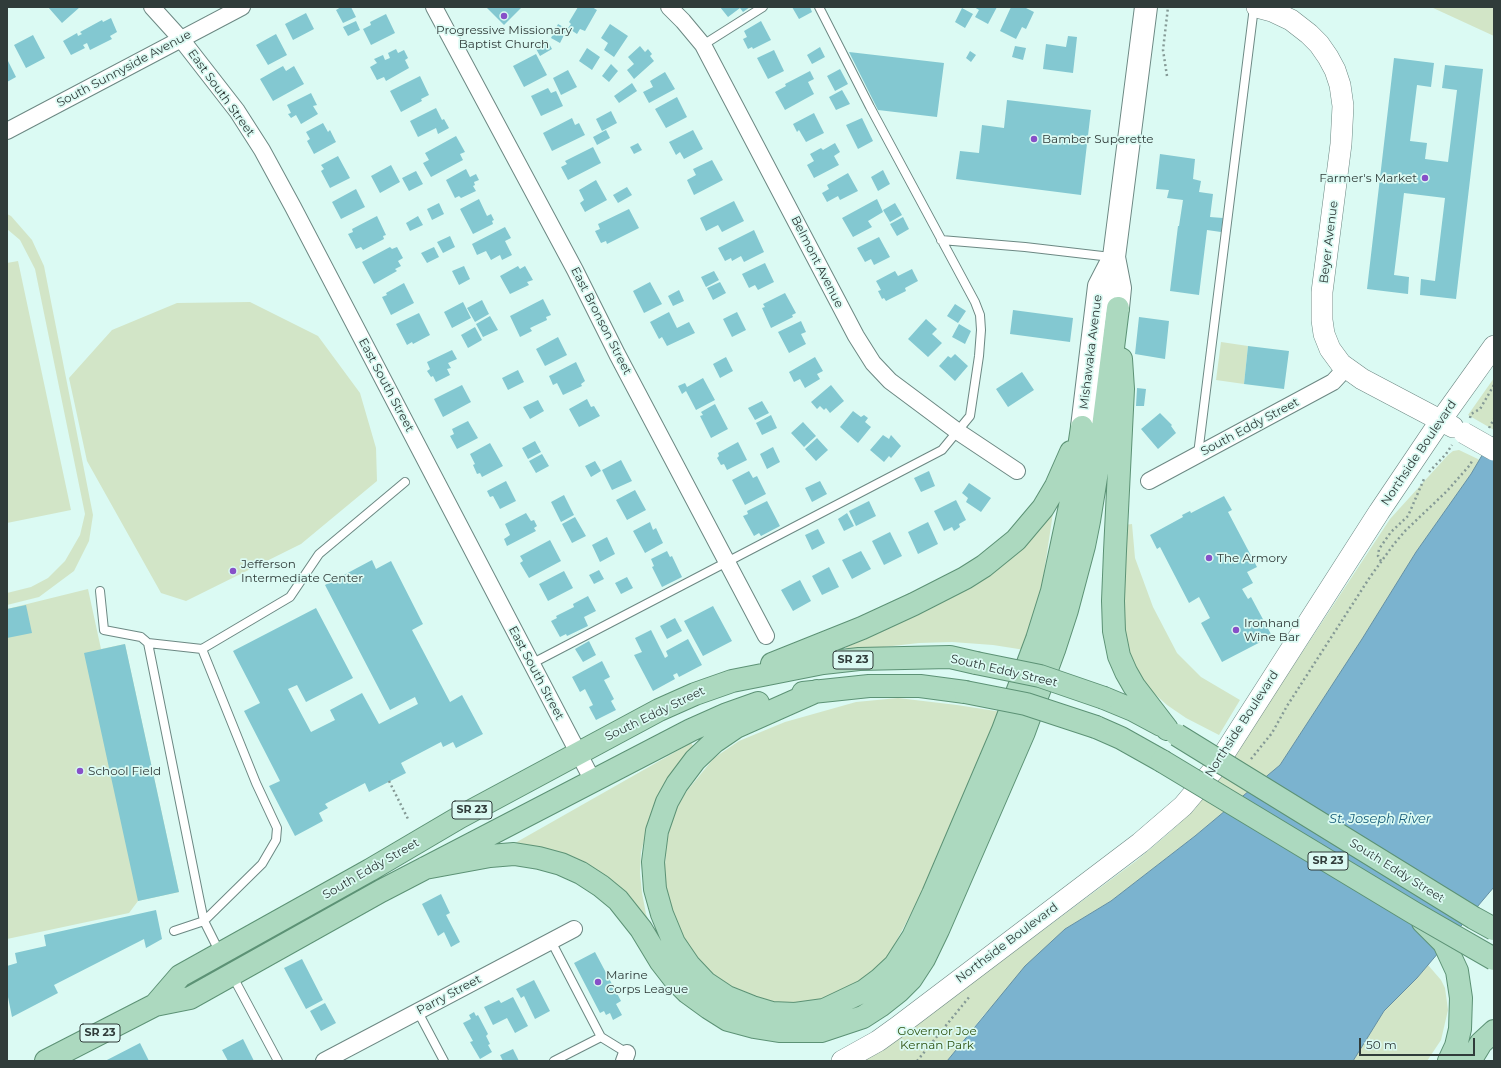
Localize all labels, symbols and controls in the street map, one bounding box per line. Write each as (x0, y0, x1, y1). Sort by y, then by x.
marker: Progressive Missionary Baptist Church (499, 11, 509, 21)
place label: Progressive Missionary Baptist Church (436, 23, 572, 51)
street label: South Sunnyside Avenue (54, 27, 194, 111)
street label: East South Street (185, 47, 257, 139)
place label: Bamber Superette (1042, 132, 1154, 146)
marker: Bamber Superette (1029, 134, 1039, 144)
place label: Farmer's Market (1319, 171, 1417, 185)
marker: Farmer's Market (1420, 173, 1430, 183)
street label: Beyer Avenue (1317, 200, 1341, 284)
street label: Belmont Avenue (788, 214, 846, 310)
street label: East Bronson Street (568, 265, 634, 377)
street label: Mishawaka Avenue (1077, 294, 1105, 410)
street label: East South Street (355, 336, 417, 434)
street label: South Eddy Street (1198, 395, 1302, 459)
street label: Northside Boulevard (1378, 398, 1460, 508)
place label: The Armory (1217, 551, 1287, 565)
marker: The Armory (1204, 553, 1214, 563)
place label: Jefferson Intermediate Center (241, 557, 363, 585)
marker: Jefferson Intermediate Center (228, 566, 238, 576)
place label: Ironhand Wine Bar (1244, 616, 1300, 644)
street label: East South Street (505, 624, 567, 722)
marker: Ironhand Wine Bar (1231, 625, 1241, 635)
road number: SR 23 (833, 651, 873, 669)
street label: South Eddy Street (949, 652, 1059, 690)
street label: Northside Boulevard (1202, 668, 1282, 780)
street label: South Eddy Street (603, 684, 707, 744)
place label: School Field (88, 764, 161, 778)
marker: School Field (75, 766, 85, 776)
road number: SR 23 (452, 801, 492, 819)
water label: St. Joseph River (1329, 811, 1431, 827)
street label: South Eddy Street (320, 835, 422, 903)
street label: South Eddy Street (1347, 836, 1447, 906)
road number: SR 23 (1308, 852, 1348, 870)
street label: Northside Boulevard (953, 900, 1061, 986)
place label: Marine Corps League (606, 968, 688, 996)
street label: Parry Street (414, 972, 484, 1018)
marker: Marine Corps League (593, 977, 603, 987)
road number: SR 23 (80, 1024, 120, 1042)
park label: Governor Joe Kernan Park (897, 1024, 977, 1052)
scale bar (1361, 1030, 1477, 1056)
text: 50 m (1366, 1037, 1397, 1052)

